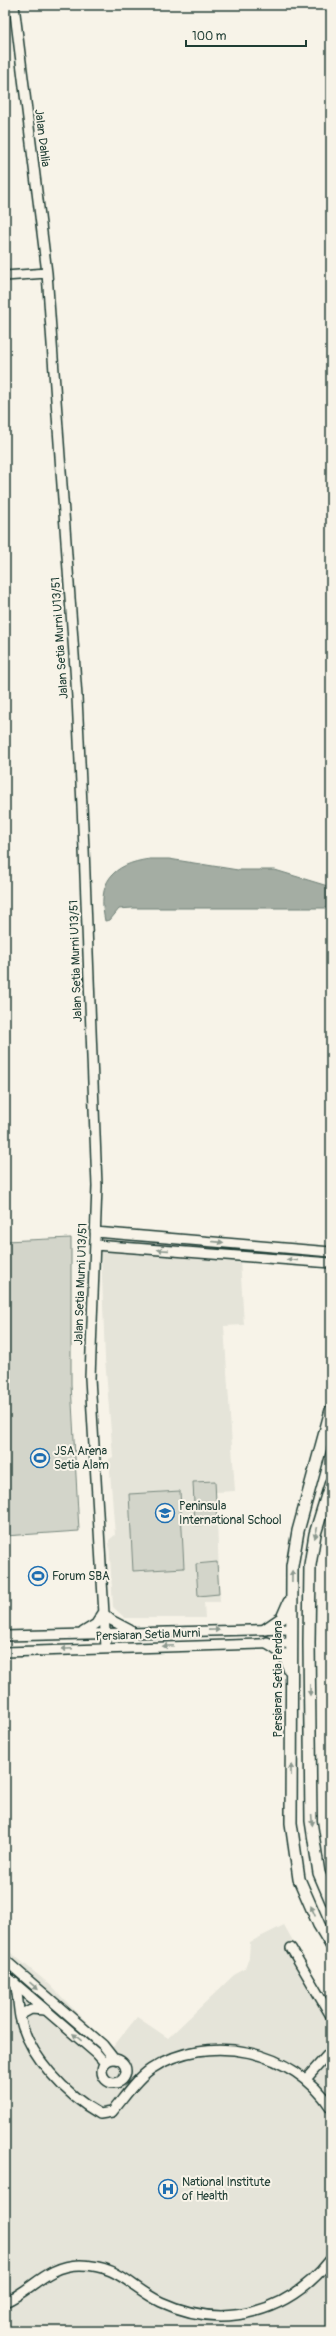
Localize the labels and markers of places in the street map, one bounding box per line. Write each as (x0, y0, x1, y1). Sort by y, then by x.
place label: JSA Arena Setia Alam (54, 1444, 109, 1473)
sports icon: JSA Arena Setia Alam (29, 1447, 51, 1469)
place label: Peninsula International School (179, 1499, 282, 1528)
school or university icon: Peninsula International School (154, 1502, 176, 1524)
sports icon: Forum SBA (27, 1565, 49, 1587)
place label: Forum SBA (52, 1569, 110, 1584)
place label: National Institute of Health (182, 2175, 270, 2204)
hospital icon: National Institute of Health (157, 2178, 179, 2200)

